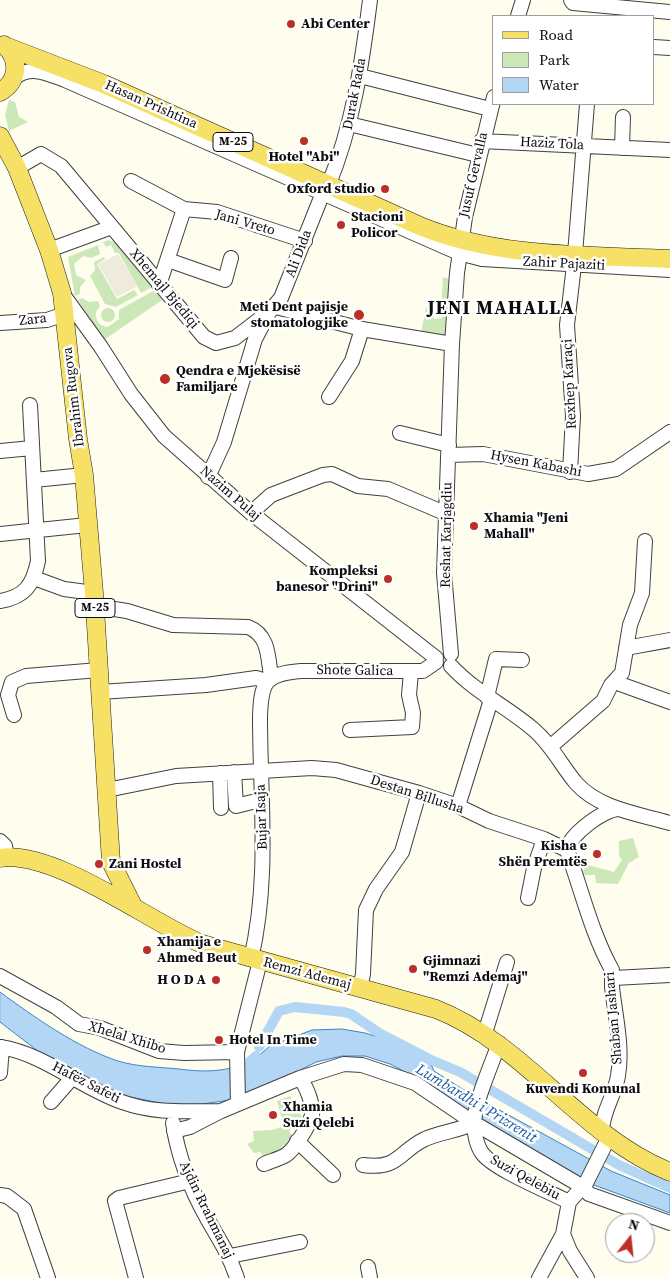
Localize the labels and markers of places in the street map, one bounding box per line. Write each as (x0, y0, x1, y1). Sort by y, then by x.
place label: Abi Center (301, 16, 370, 32)
marker: Abi Center (285, 18, 297, 30)
marker: Hotel "Abi" (298, 135, 310, 147)
place label: Hotel "Abi" (268, 149, 340, 165)
place label: Oxford studio (287, 181, 375, 197)
marker: Oxford studio (379, 183, 391, 195)
place label: Stacioni Policor (351, 209, 403, 242)
marker: Stacioni Policor (335, 219, 347, 231)
place label: Meti Dent pajisje stomatologjike (240, 299, 348, 332)
marker: Meti Dent pajisje stomatologjike (352, 308, 366, 322)
place label: Qendra e Mjekësisë Familjare (176, 363, 301, 396)
marker: Qendra e Mjekësisë Familjare (158, 372, 172, 386)
place label: Xhamia "Jeni Mahall" (484, 510, 568, 542)
marker: Xhamia "Jeni Mahall" (468, 520, 480, 532)
place label: Kompleksi banesor "Drini" (276, 563, 378, 596)
marker: Kompleksi banesor "Drini" (382, 573, 394, 585)
place label: Kisha e Shën Premtës (499, 838, 587, 870)
marker: Kisha e Shën Premtës (591, 848, 603, 860)
place label: Zani Hostel (109, 856, 181, 872)
marker: Zani Hostel (93, 858, 105, 870)
place label: Xhamija e Ahmed Beut (157, 934, 236, 966)
marker: Xhamija e Ahmed Beut (141, 944, 153, 956)
place label: Gjimnazi "Remzi Ademaj" (423, 953, 528, 986)
marker: Gjimnazi "Remzi Ademaj" (407, 963, 419, 975)
place label: H O D A (157, 972, 206, 988)
marker: H O D A (210, 974, 222, 986)
place label: Hotel In Time (229, 1032, 317, 1048)
marker: Hotel In Time (213, 1034, 225, 1046)
marker: Kuvendi Komunal (577, 1067, 589, 1079)
place label: Kuvendi Komunal (525, 1081, 641, 1097)
place label: Xhamia Suzi Qelebi (283, 1099, 354, 1132)
marker: Xhamia Suzi Qelebi (267, 1109, 279, 1121)

